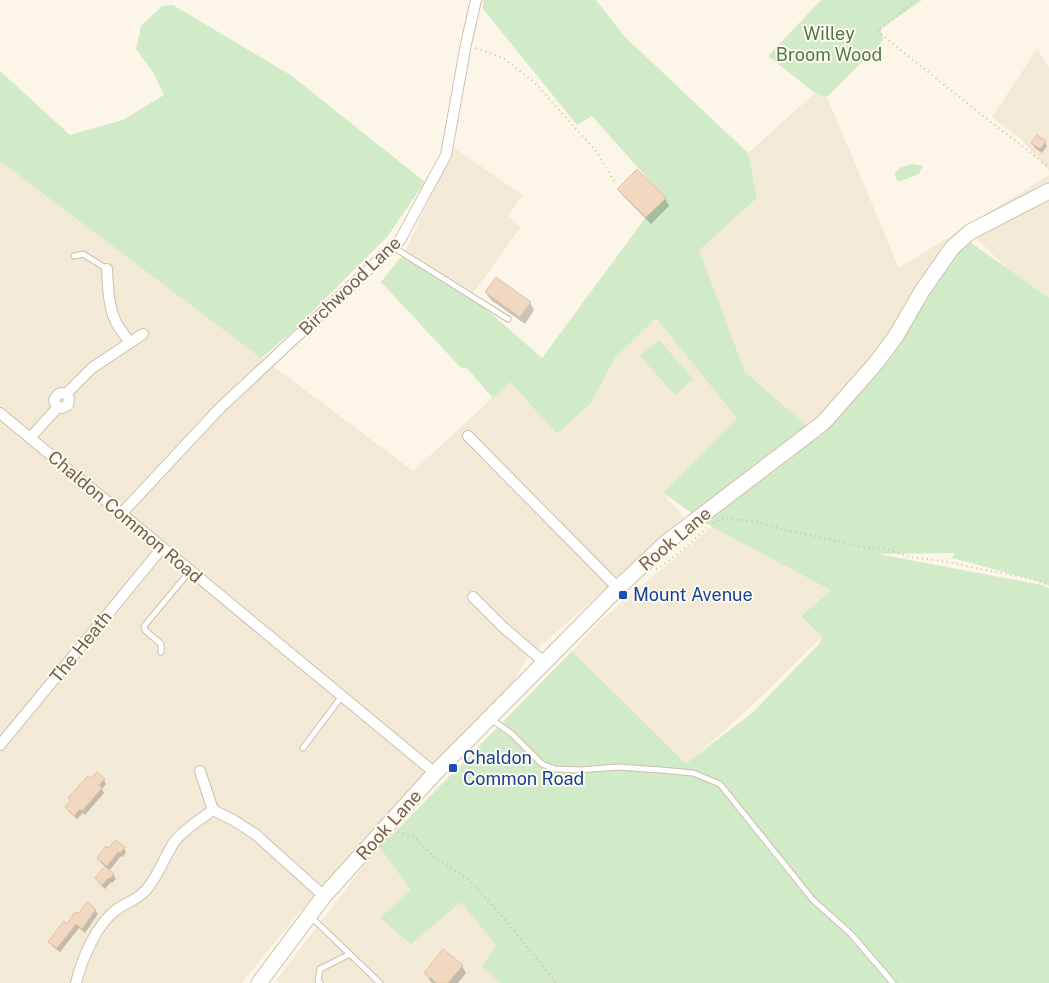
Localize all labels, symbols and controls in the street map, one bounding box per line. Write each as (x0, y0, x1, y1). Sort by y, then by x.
park label: Willey Broom Wood (776, 23, 882, 65)
street label: Birchwood Lane (294, 232, 405, 339)
street label: Chaldon Common Road (44, 446, 207, 587)
street label: Rook Lane (634, 502, 715, 575)
place label: Mount Avenue (633, 584, 753, 605)
marker: Mount Avenue (617, 589, 629, 601)
street label: The Heath (45, 607, 116, 687)
place label: Chaldon Common Road (463, 747, 584, 789)
marker: Chaldon Common Road (447, 762, 459, 774)
street label: Rook Lane (352, 785, 426, 864)

